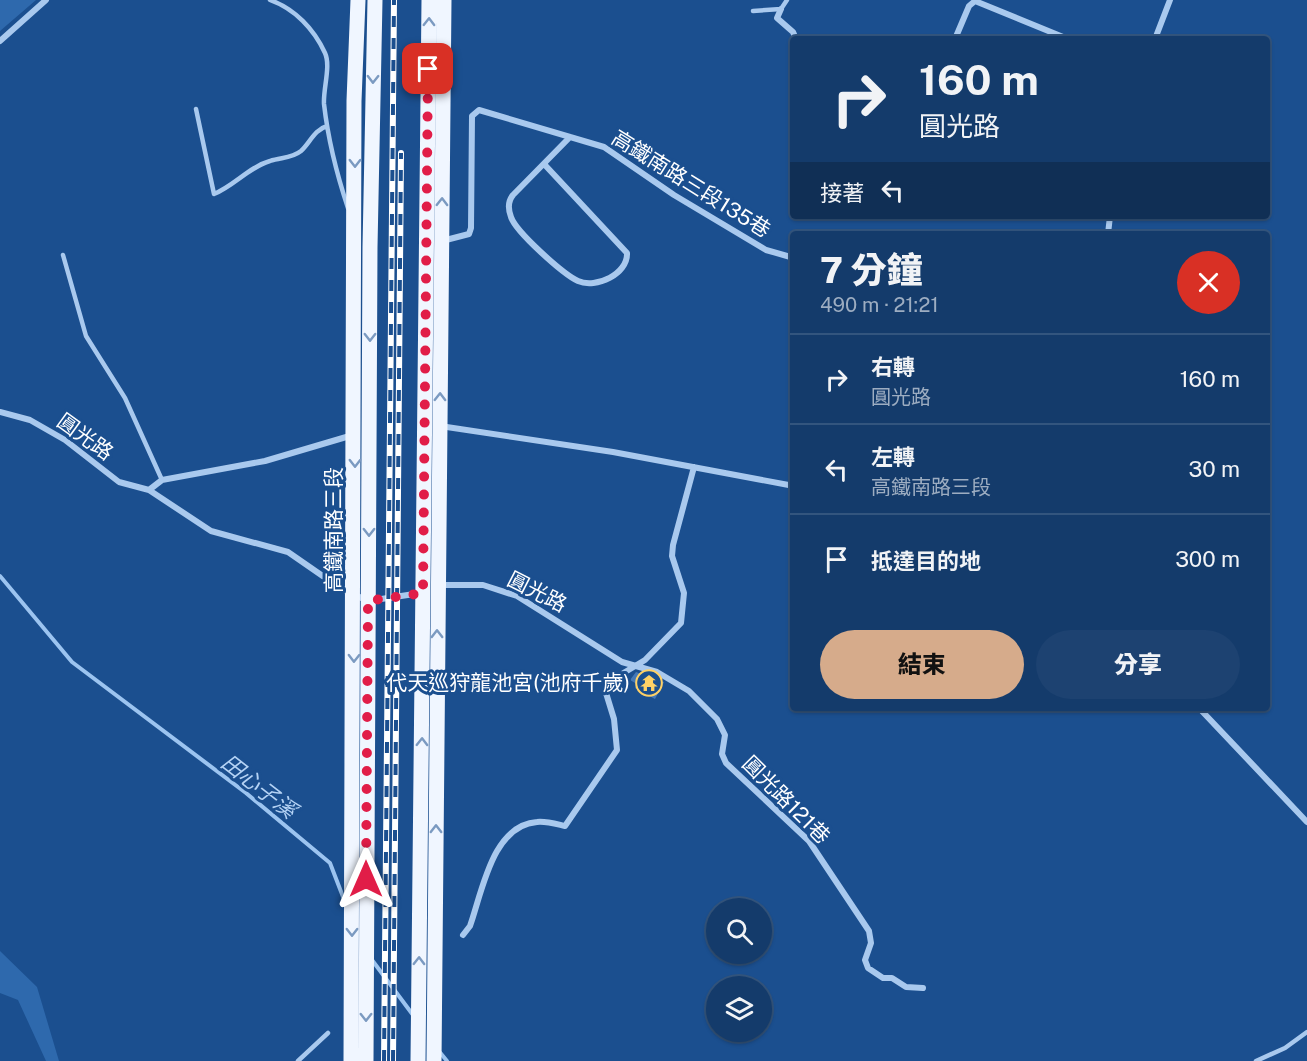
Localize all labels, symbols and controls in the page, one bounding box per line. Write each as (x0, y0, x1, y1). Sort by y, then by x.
one-way arrow (423, 18, 435, 27)
pin (402, 43, 453, 94)
icon: arrive (411, 52, 444, 85)
text: 160 m (919, 55, 1039, 104)
icon: right (820, 60, 898, 138)
one-way arrow (367, 75, 380, 84)
text: 圓光路 (919, 110, 1000, 142)
street label: 高鐵南路三段135巷 (607, 125, 775, 242)
one-way arrow (349, 159, 361, 168)
icon: left (876, 174, 909, 207)
text: 接著 (820, 180, 864, 206)
one-way arrow (436, 198, 448, 207)
text: 7 分鐘 (820, 249, 923, 291)
button: close (1177, 251, 1240, 314)
text: 490 m · 21:21 (820, 293, 939, 317)
one-way arrow (364, 333, 376, 342)
text: 右轉 (871, 354, 915, 380)
icon: right (820, 363, 853, 396)
text: 160 m (1180, 366, 1240, 392)
text: 圓光路 (871, 385, 931, 409)
one-way arrow (434, 393, 446, 402)
street label: 圓光路 (52, 408, 118, 465)
text: 左轉 (871, 444, 915, 470)
icon: left (820, 453, 853, 486)
text: 30 m (1188, 456, 1240, 482)
one-way arrow (349, 459, 361, 468)
street label: 高鐵南路三段 (321, 467, 346, 593)
text: 高鐵南路三段 (871, 475, 991, 499)
one-way arrow (363, 528, 375, 537)
icon: arrive (820, 543, 853, 576)
text: 300 m (1175, 546, 1240, 572)
text: 抵達目的地 (871, 548, 981, 574)
street label: 圓光路 (503, 566, 571, 617)
one-way arrow (431, 630, 444, 639)
button: 結束 (820, 630, 1024, 699)
button: 分享 (1036, 630, 1240, 699)
one-way arrow (348, 654, 360, 663)
temple icon: 代天巡狩龍池宮(池府千歲) (634, 668, 664, 698)
place label: 代天巡狩龍池宮(池府千歲) (386, 670, 630, 695)
one-way arrow (416, 738, 428, 747)
water label: 田心子溪 (216, 749, 304, 825)
street label: 圓光路121巷 (737, 751, 835, 849)
one-way arrow (430, 825, 442, 834)
position arrow (334, 847, 398, 911)
map controls (706, 898, 772, 1042)
button: search (706, 898, 772, 964)
one-way arrow (345, 928, 358, 937)
one-way arrow (413, 956, 425, 965)
button: layers (706, 976, 772, 1042)
one-way arrow (360, 1012, 372, 1021)

